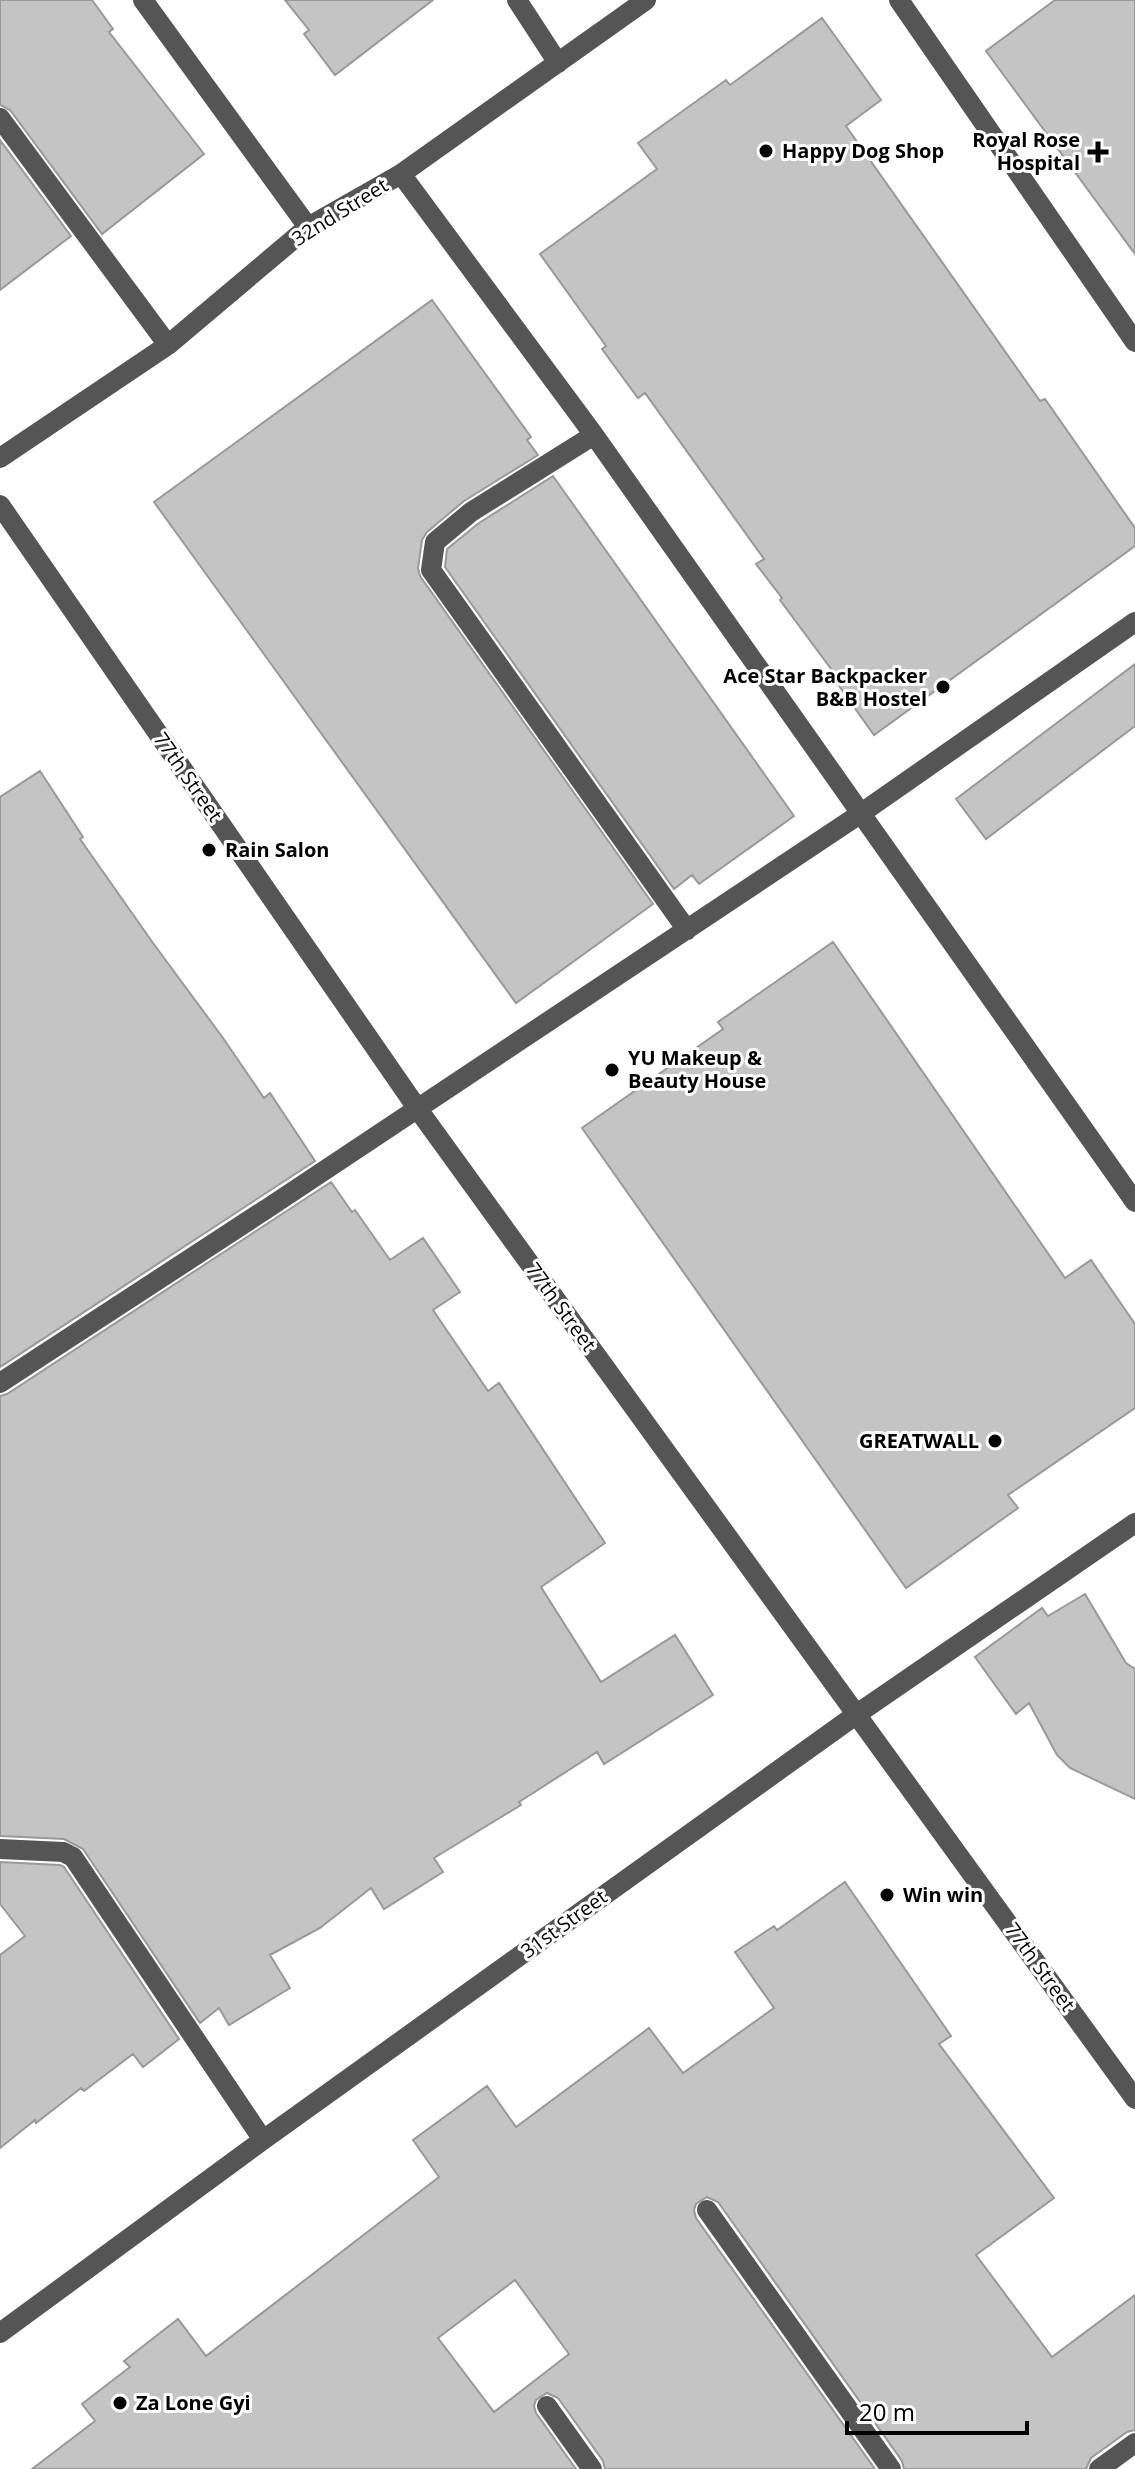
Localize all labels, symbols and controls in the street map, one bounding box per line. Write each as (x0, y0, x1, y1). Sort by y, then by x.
place label: Royal Rose Hospital (972, 126, 1080, 176)
place label: Happy Dog Shop (782, 137, 944, 164)
marker: Royal Rose Hospital (1087, 141, 1109, 163)
marker: Happy Dog Shop (757, 142, 775, 160)
street label: 32nd Street (287, 171, 393, 252)
place label: Ace Star Backpacker B&B Hostel (723, 662, 927, 712)
marker: Ace Star Backpacker B&B Hostel (934, 678, 952, 696)
street label: 77th Street (148, 727, 229, 827)
place label: Rain Salon (225, 836, 329, 863)
marker: Rain Salon (200, 841, 218, 859)
place label: YU Makeup & Beauty House (628, 1044, 766, 1094)
marker: YU Makeup & Beauty House (603, 1061, 621, 1079)
street label: 77th Street (520, 1257, 603, 1356)
place label: GREATWALL (859, 1427, 979, 1454)
marker: GREATWALL (986, 1432, 1004, 1450)
place label: Win win (903, 1881, 983, 1908)
street label: 31st Street (515, 1883, 612, 1964)
marker: Win win (878, 1886, 896, 1904)
street label: 77th Street (999, 1917, 1082, 2016)
scale bar (847, 2385, 1027, 2435)
place label: Za Lone Gyi (136, 2389, 251, 2416)
marker: Za Lone Gyi (111, 2394, 129, 2412)
text: 20 m (859, 2395, 915, 2428)

